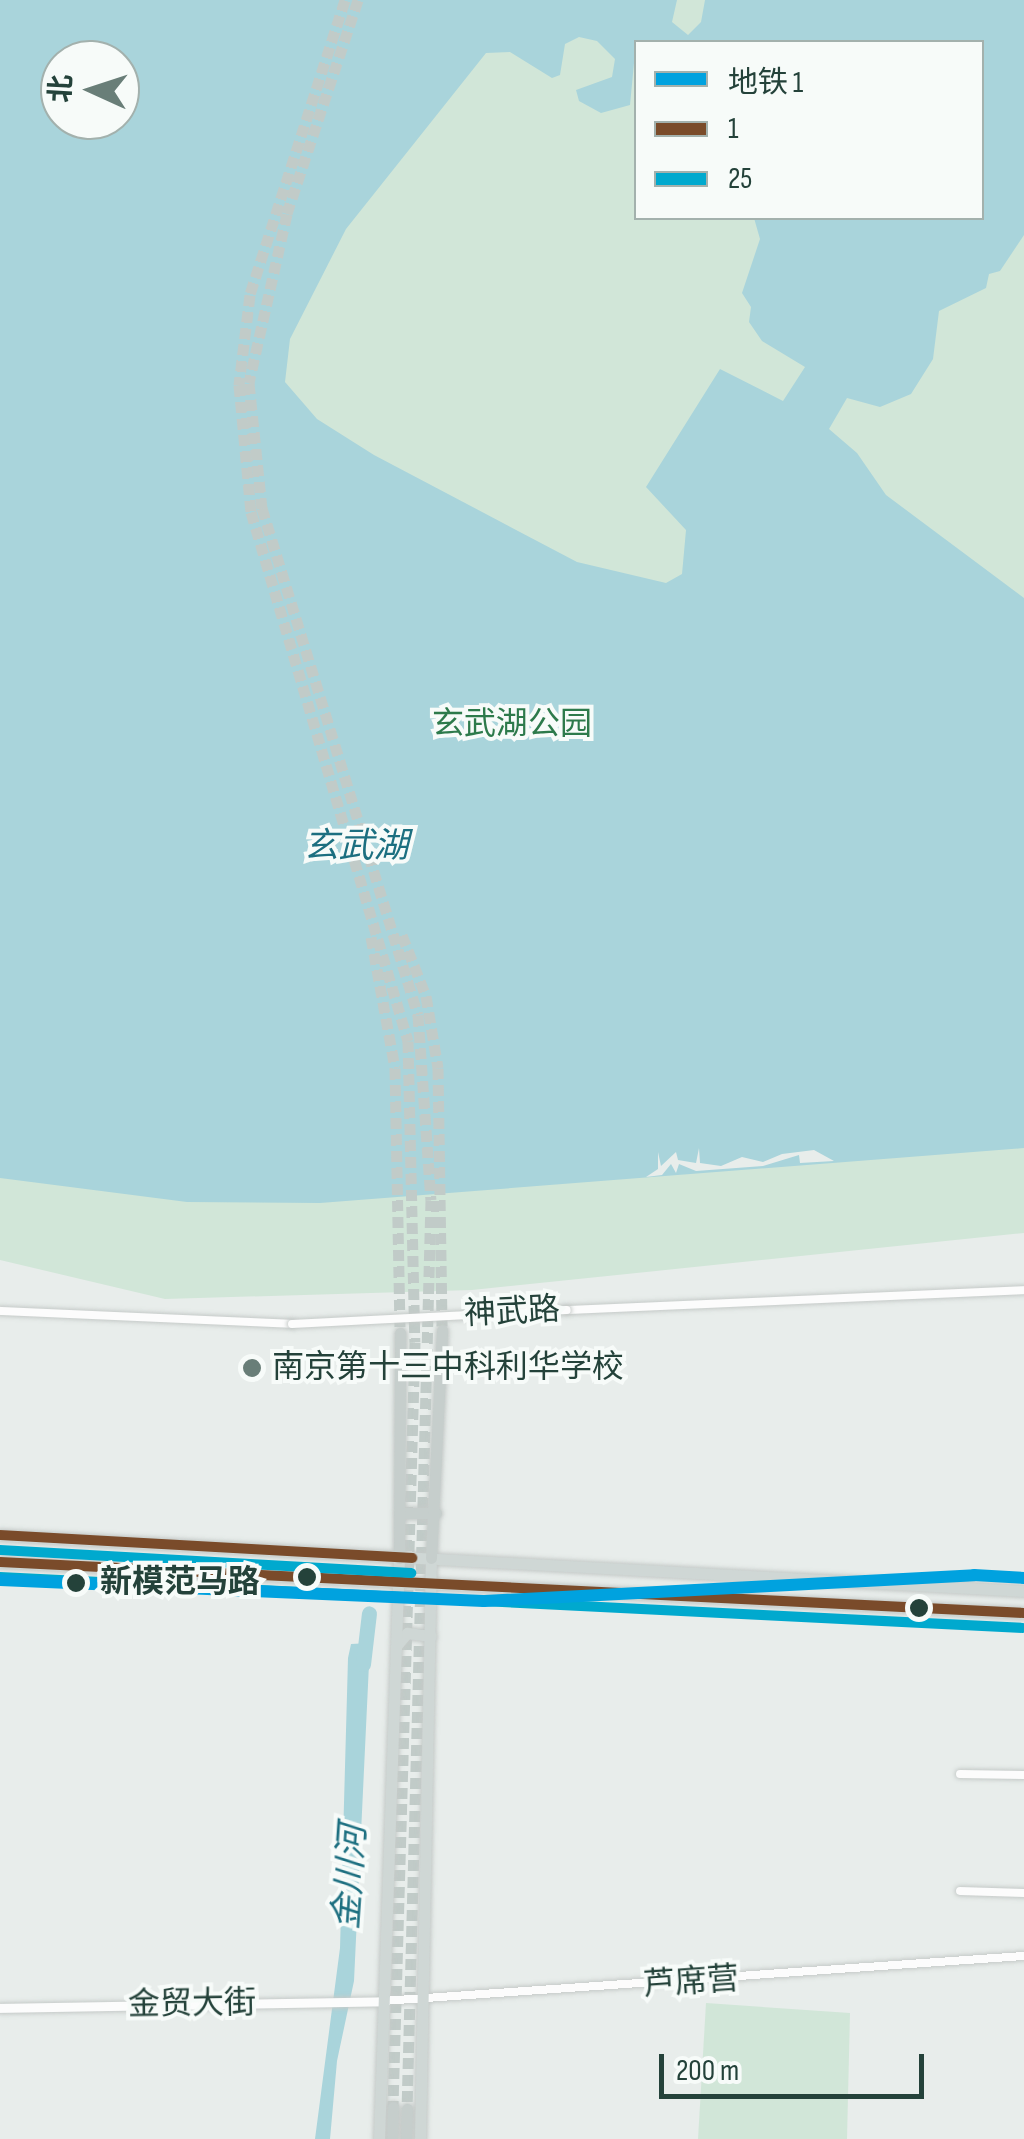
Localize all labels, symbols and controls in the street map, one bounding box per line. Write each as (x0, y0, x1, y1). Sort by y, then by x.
north arrow (40, 40, 140, 140)
legend (634, 40, 984, 220)
text: 地铁 1 (728, 65, 803, 101)
text: 北 (44, 74, 79, 103)
text: 1 (728, 111, 739, 147)
text: 25 (728, 161, 752, 197)
park label: 玄武湖公园 (432, 706, 592, 744)
water label: 玄武湖 (304, 826, 408, 868)
street label: 神武路 (463, 1291, 561, 1335)
place label: 南京第十三中科利华学校 (272, 1349, 624, 1387)
marker: 南京第十三中科利华学校 (241, 1357, 263, 1379)
place label: 新模范马路 (100, 1564, 260, 1602)
unlabelled marker (297, 1567, 317, 1587)
marker: 新模范马路 (61, 1568, 91, 1598)
unlabelled marker (909, 1598, 929, 1618)
water label: 金川河 (326, 1823, 376, 1931)
street label: 芦席营 (642, 1960, 740, 2006)
street label: 金贸大街 (128, 1985, 256, 2025)
scale bar (664, 2034, 929, 2096)
text: 200 m (676, 2053, 739, 2089)

